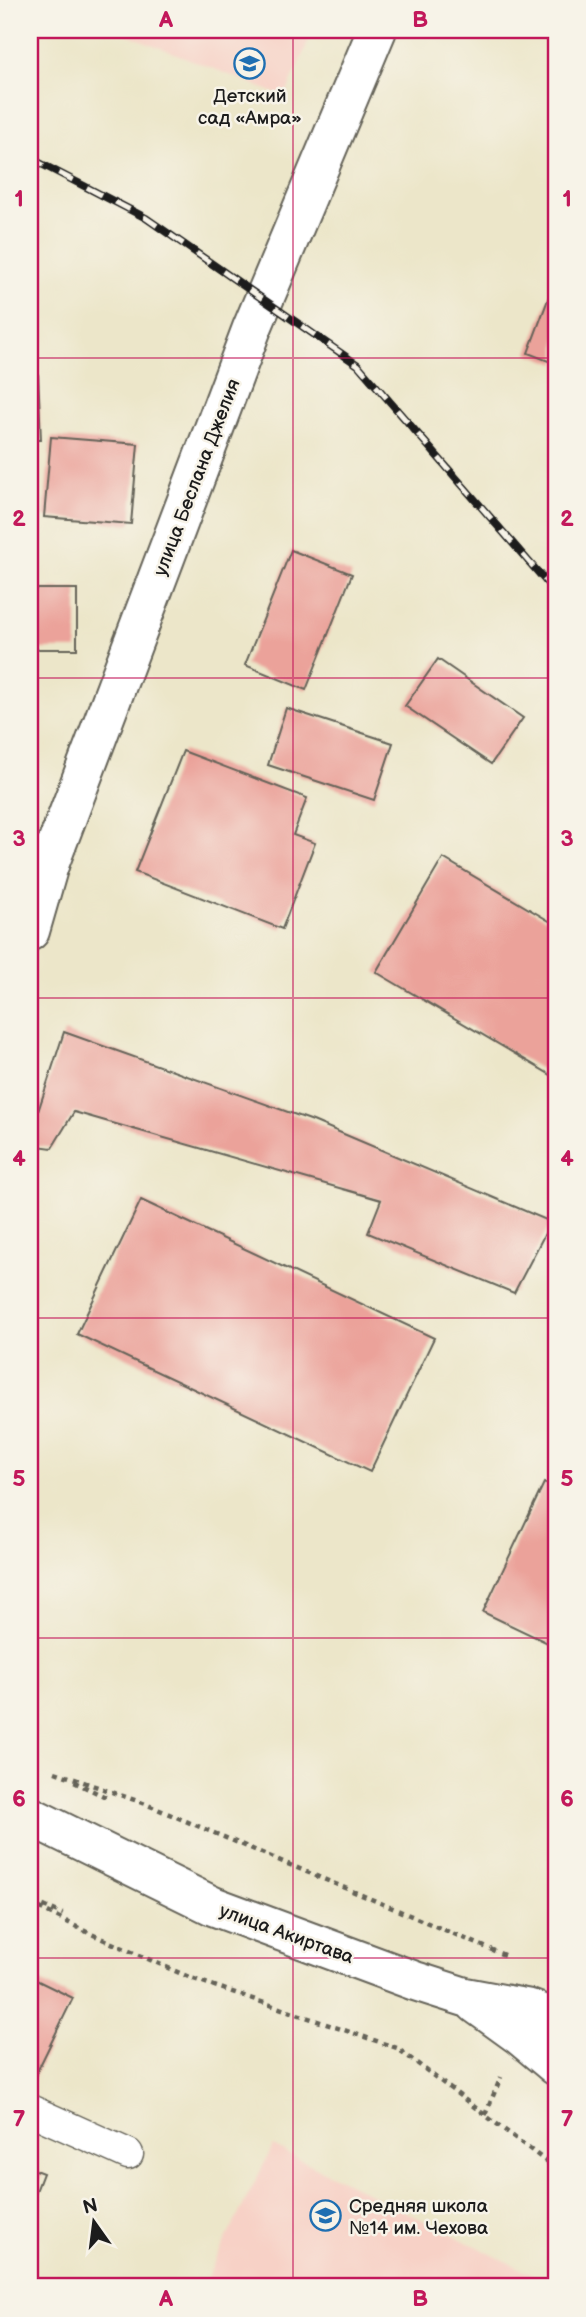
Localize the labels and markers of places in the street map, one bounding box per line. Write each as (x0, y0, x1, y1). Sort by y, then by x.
school or university icon: Детский сад «Амра» (233, 47, 267, 81)
place label: Детский сад «Амра» (198, 85, 302, 130)
place label: Средняя школа №14 им. Чехова (349, 2195, 488, 2240)
school or university icon: Средняя школа №14 им. Чехова (309, 2199, 343, 2233)

